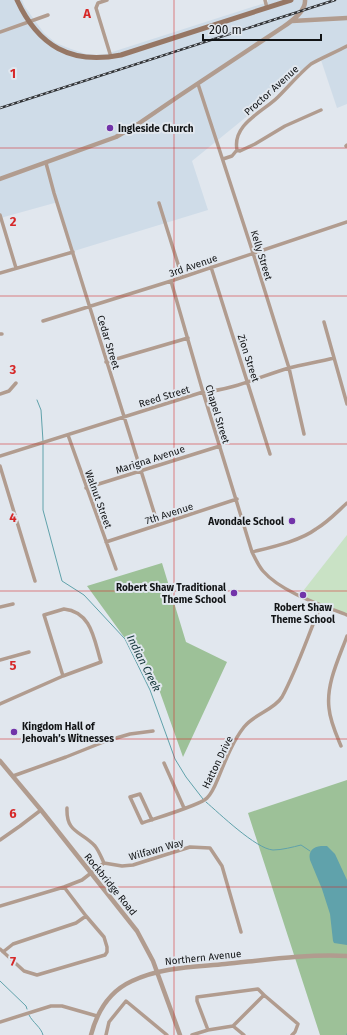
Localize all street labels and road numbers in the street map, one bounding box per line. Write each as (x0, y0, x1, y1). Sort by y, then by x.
street label: Proctor Avenue (242, 63, 301, 118)
street label: Kelly Street (248, 229, 274, 282)
street label: 3rd Avenue (168, 252, 219, 280)
street label: Cedar Street (94, 314, 122, 371)
street label: Zion Street (235, 333, 262, 384)
street label: Reed Street (137, 383, 192, 410)
street label: Chapel Street (202, 383, 232, 446)
street label: Marigna Avenue (114, 443, 187, 477)
street label: Walnut Street (82, 468, 114, 531)
street label: 7th Avenue (144, 501, 195, 527)
street label: Hatton Drive (200, 734, 236, 791)
street label: Wilfawn Way (128, 836, 185, 864)
street label: Rockbridge Road (82, 851, 139, 918)
street label: Northern Avenue (164, 948, 242, 968)

